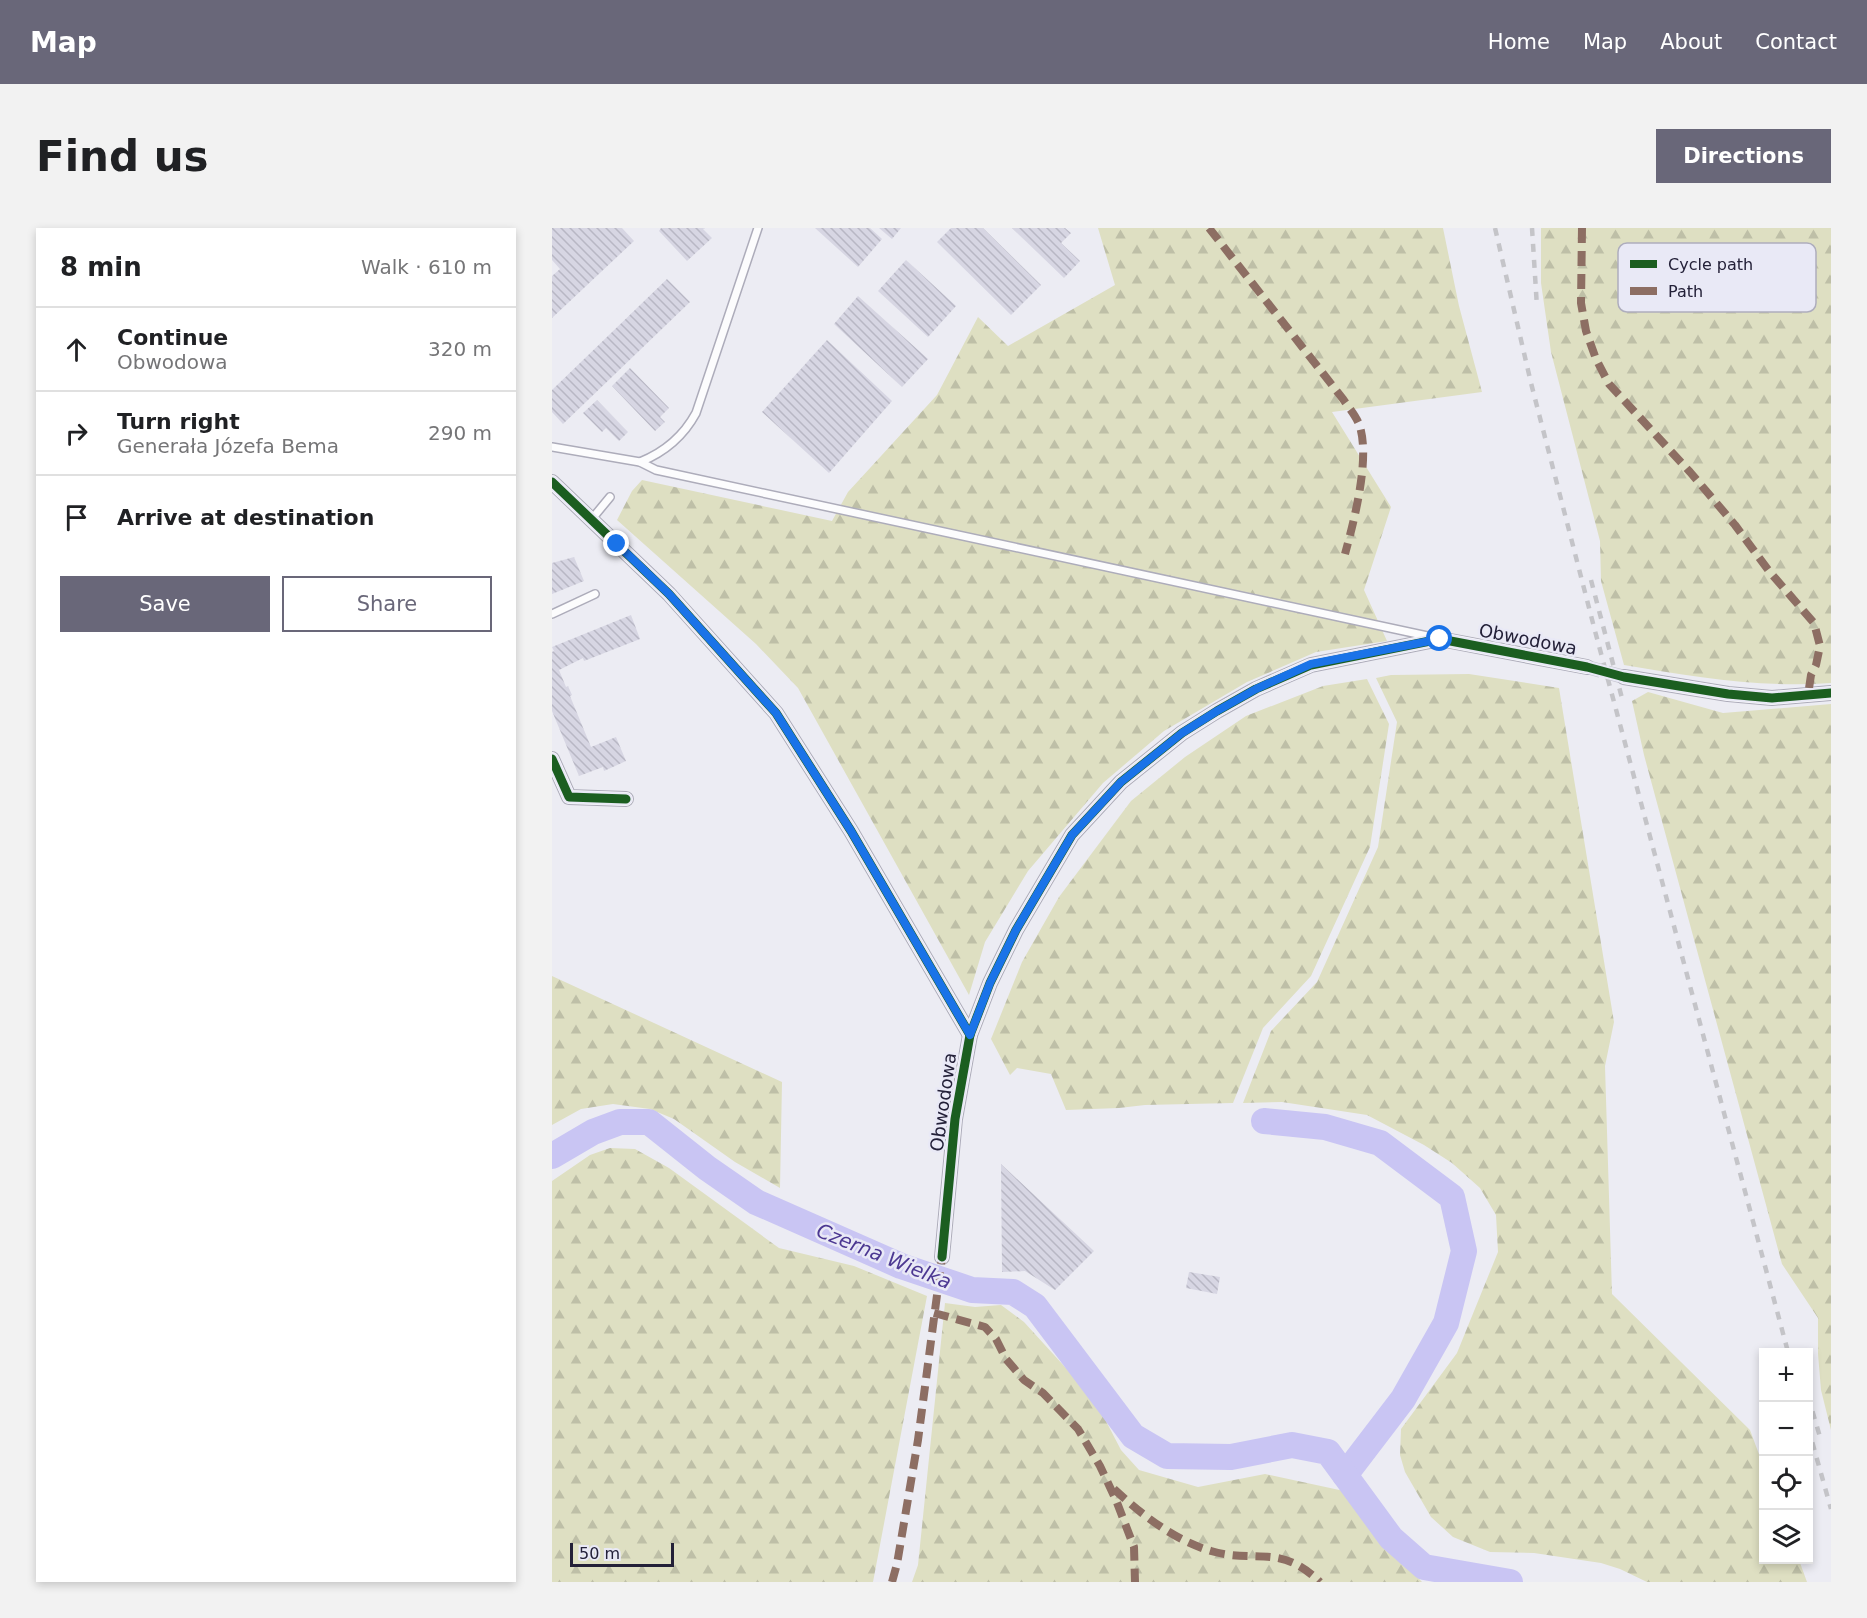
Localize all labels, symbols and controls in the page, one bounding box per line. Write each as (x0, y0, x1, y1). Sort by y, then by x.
text: Map (30, 26, 97, 59)
text: Home (1488, 30, 1550, 54)
text: Map (1583, 30, 1627, 54)
text: About (1660, 30, 1722, 54)
text: Contact (1755, 30, 1837, 54)
button: Directions (1656, 129, 1831, 183)
text: Find us (36, 132, 209, 181)
legend (1618, 243, 1816, 312)
text: 8 min (60, 252, 142, 282)
text: Walk · 610 m (361, 255, 492, 279)
text: Cycle path (1668, 255, 1753, 274)
text: Path (1668, 282, 1703, 301)
text: Continue (117, 325, 228, 350)
icon: ahead (60, 333, 93, 366)
text: 320 m (428, 337, 492, 361)
text: Obwodowa (117, 350, 228, 374)
text: Turn right (117, 409, 240, 434)
icon: right (60, 417, 93, 450)
text: 290 m (428, 421, 492, 445)
text: Generała Józefa Bema (117, 434, 339, 458)
icon: arrive (60, 501, 93, 534)
text: Arrive at destination (117, 505, 374, 530)
route end (603, 530, 629, 556)
button: Save (60, 576, 270, 632)
button: Share (282, 576, 492, 632)
street label: Obwodowa (1477, 619, 1579, 659)
route start (1426, 625, 1452, 651)
street label: Obwodowa (926, 1051, 960, 1153)
water label: Czerna Wielka (813, 1218, 955, 1294)
map controls (1759, 1348, 1813, 1564)
button: + (1759, 1348, 1813, 1402)
button: − (1759, 1402, 1813, 1456)
button: locate (1759, 1456, 1813, 1510)
button: layers (1759, 1510, 1813, 1564)
scale bar (570, 1540, 674, 1568)
text: 50 m (579, 1544, 620, 1563)

